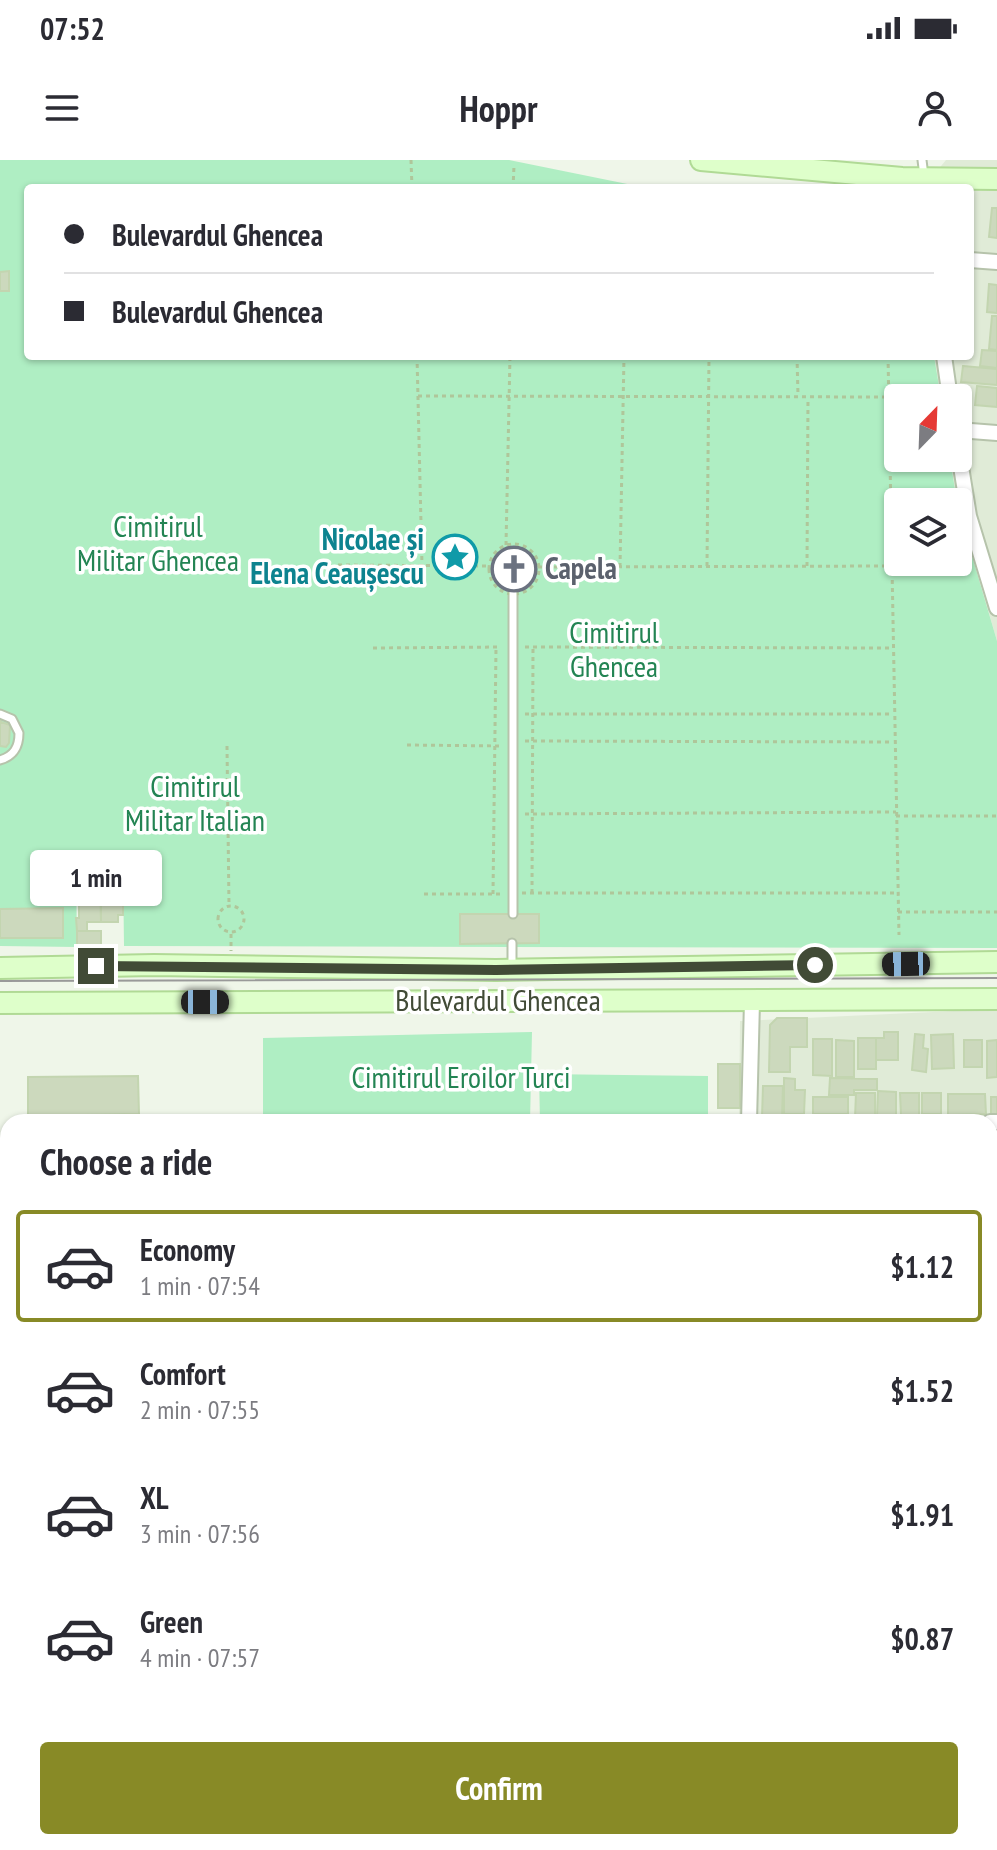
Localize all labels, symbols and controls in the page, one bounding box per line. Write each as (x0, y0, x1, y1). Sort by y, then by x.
text: 07:52 (40, 9, 105, 48)
text: Hoppr (460, 85, 537, 132)
icon: menu (40, 86, 84, 130)
icon: person (913, 86, 957, 130)
text: Bulevardul Ghencea (112, 215, 323, 254)
text: Bulevardul Ghencea (112, 292, 323, 331)
north arrow (884, 384, 972, 472)
map controls (884, 384, 972, 576)
button: layers (884, 488, 972, 576)
park label: Cimitirul Militar Ghencea (77, 506, 239, 579)
place label: Nicolae și Elena Ceaușescu (250, 519, 424, 593)
place icon: Nicolae și Elena Ceaușescu (431, 533, 479, 581)
church icon: Capela (490, 545, 538, 593)
place label: Capela (545, 548, 617, 587)
park label: Cimitirul Ghencea (569, 612, 659, 685)
park label: Cimitirul Militar Italian (125, 766, 265, 839)
callout: 1 min (30, 850, 162, 906)
text: 1 min (70, 861, 122, 894)
route start (797, 947, 833, 983)
route end (78, 948, 114, 984)
car (882, 952, 930, 976)
street label: Bulevardul Ghencea (395, 980, 601, 1019)
car (181, 990, 229, 1014)
park label: Cimitirul Eroilor Turci (351, 1057, 571, 1096)
text: Choose a ride (40, 1138, 212, 1185)
icon: car (44, 1230, 116, 1302)
text: Economy (140, 1230, 235, 1269)
text: $1.12 (890, 1247, 954, 1286)
text: 1 min · 07:54 (140, 1269, 260, 1302)
icon: car (44, 1354, 116, 1426)
text: Comfort (140, 1354, 226, 1393)
text: $1.52 (890, 1371, 954, 1410)
text: 2 min · 07:55 (140, 1393, 260, 1426)
icon: car (44, 1478, 116, 1550)
text: XL (140, 1478, 169, 1517)
text: $1.91 (890, 1495, 954, 1534)
text: 3 min · 07:56 (140, 1517, 260, 1550)
icon: car (44, 1602, 116, 1674)
text: Green (140, 1602, 203, 1641)
text: $0.87 (890, 1619, 954, 1658)
text: 4 min · 07:57 (140, 1641, 260, 1674)
button: Confirm (40, 1742, 958, 1834)

